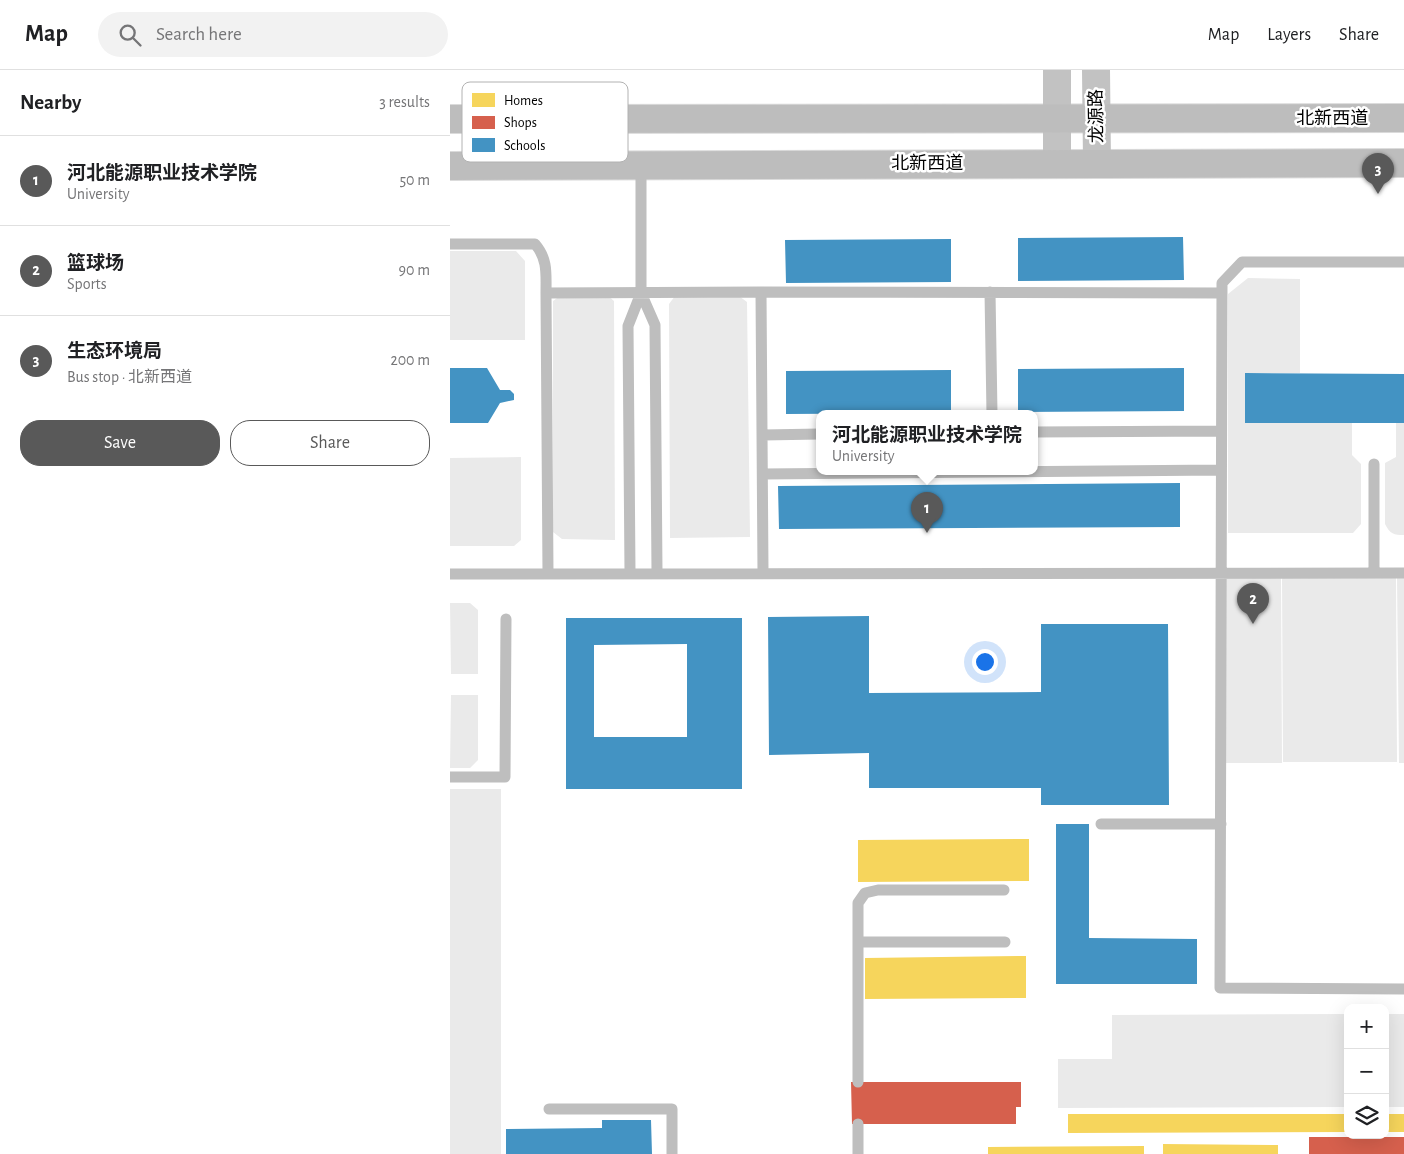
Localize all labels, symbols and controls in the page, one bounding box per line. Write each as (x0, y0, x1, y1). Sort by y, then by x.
search box (98, 12, 448, 57)
icon: search (116, 21, 144, 49)
text: Map (25, 22, 68, 46)
text: Search here (156, 25, 242, 44)
text: Map (1208, 26, 1239, 44)
text: Layers (1267, 26, 1311, 44)
text: Share (1339, 26, 1379, 44)
legend (462, 82, 628, 162)
street label: 龙源路 (1086, 89, 1106, 143)
text: Nearby (20, 92, 81, 113)
text: 3 results (379, 94, 430, 110)
text: Homes (504, 94, 543, 108)
street label: 北新西道 (1296, 108, 1368, 128)
text: Shops (504, 116, 537, 130)
text: Schools (504, 139, 545, 153)
street label: 北新西道 (891, 153, 963, 173)
pin: 3 (1362, 153, 1394, 194)
text: 河北能源职业技术学院 (67, 164, 257, 183)
text: 1 (33, 172, 39, 188)
text: 50 m (399, 172, 430, 188)
text: University (67, 186, 130, 202)
text: 篮球场 (67, 254, 124, 273)
text: 2 (32, 262, 40, 278)
text: 90 m (399, 262, 430, 278)
text: Sports (67, 276, 107, 292)
text: 生态环境局 (67, 342, 162, 361)
text: 3 (33, 352, 39, 368)
text: 200 m (390, 352, 430, 368)
text: Bus stop · 北新西道 (67, 369, 192, 385)
popup (816, 410, 1038, 475)
button: Save (20, 420, 220, 466)
button: Share (230, 420, 430, 466)
text: 河北能源职业技术学院 (832, 426, 1022, 445)
text: University (832, 448, 895, 464)
pin: 1 (911, 492, 943, 533)
pin: 2 (1237, 583, 1269, 624)
your location (972, 649, 998, 675)
map controls (1344, 1004, 1389, 1139)
button: + (1344, 1004, 1389, 1049)
button: − (1344, 1049, 1389, 1094)
button: layers (1344, 1094, 1389, 1139)

